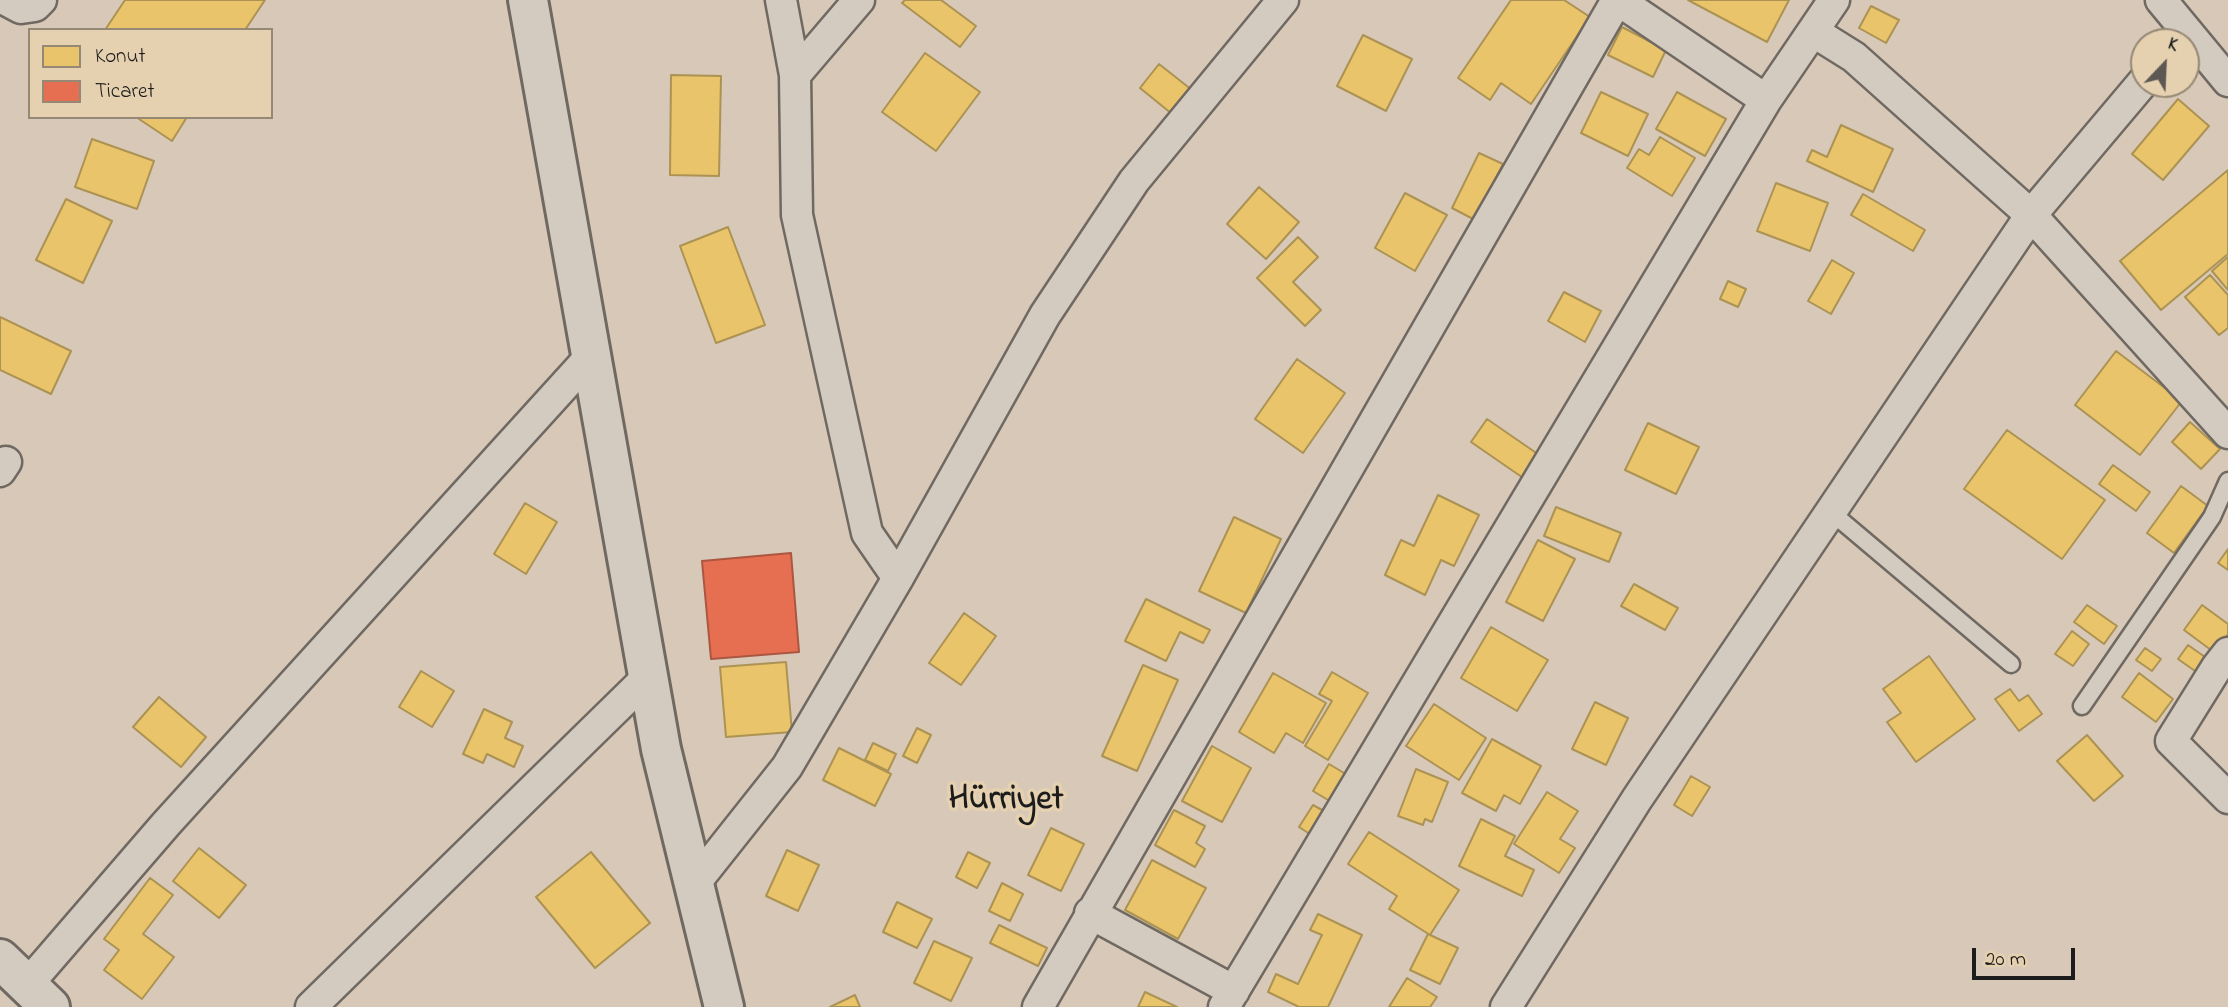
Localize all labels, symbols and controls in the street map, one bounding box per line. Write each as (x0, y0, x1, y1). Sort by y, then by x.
legend (28, 28, 273, 119)
north arrow (2130, 28, 2200, 98)
text: K (2163, 31, 2182, 59)
text: Konut (95, 42, 145, 72)
text: Ticaret (95, 77, 154, 107)
district label: Hürriyet (948, 781, 1064, 823)
scale bar (1976, 934, 2079, 978)
text: 20 m (1985, 945, 2026, 975)

